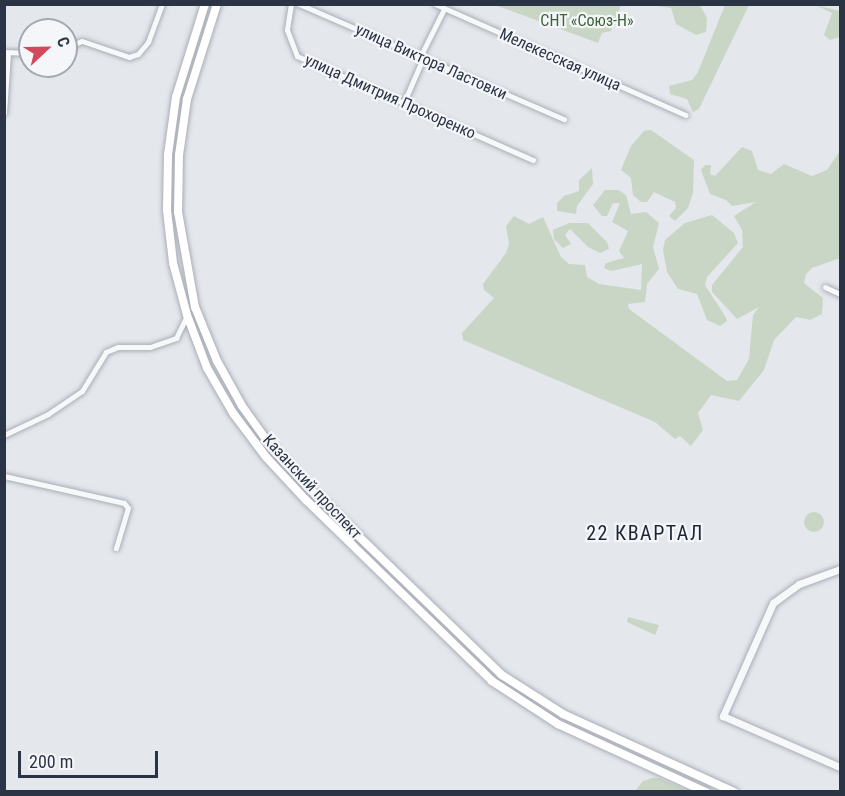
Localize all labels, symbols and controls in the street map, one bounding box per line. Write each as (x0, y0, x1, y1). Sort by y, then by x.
park label: СНТ «Союз-Н» (540, 11, 634, 31)
north arrow (18, 18, 78, 78)
street label: улица Виктора Ластовки (352, 20, 510, 104)
street label: Мелекесская улица (496, 25, 624, 95)
text: С (53, 34, 74, 50)
street label: улица Дмитрия Прохоренко (301, 51, 479, 143)
street label: Казанский проспект (259, 431, 365, 543)
district label: 22 КВАРТАЛ (586, 521, 704, 545)
scale bar (21, 739, 160, 777)
text: 200 m (29, 751, 73, 772)

